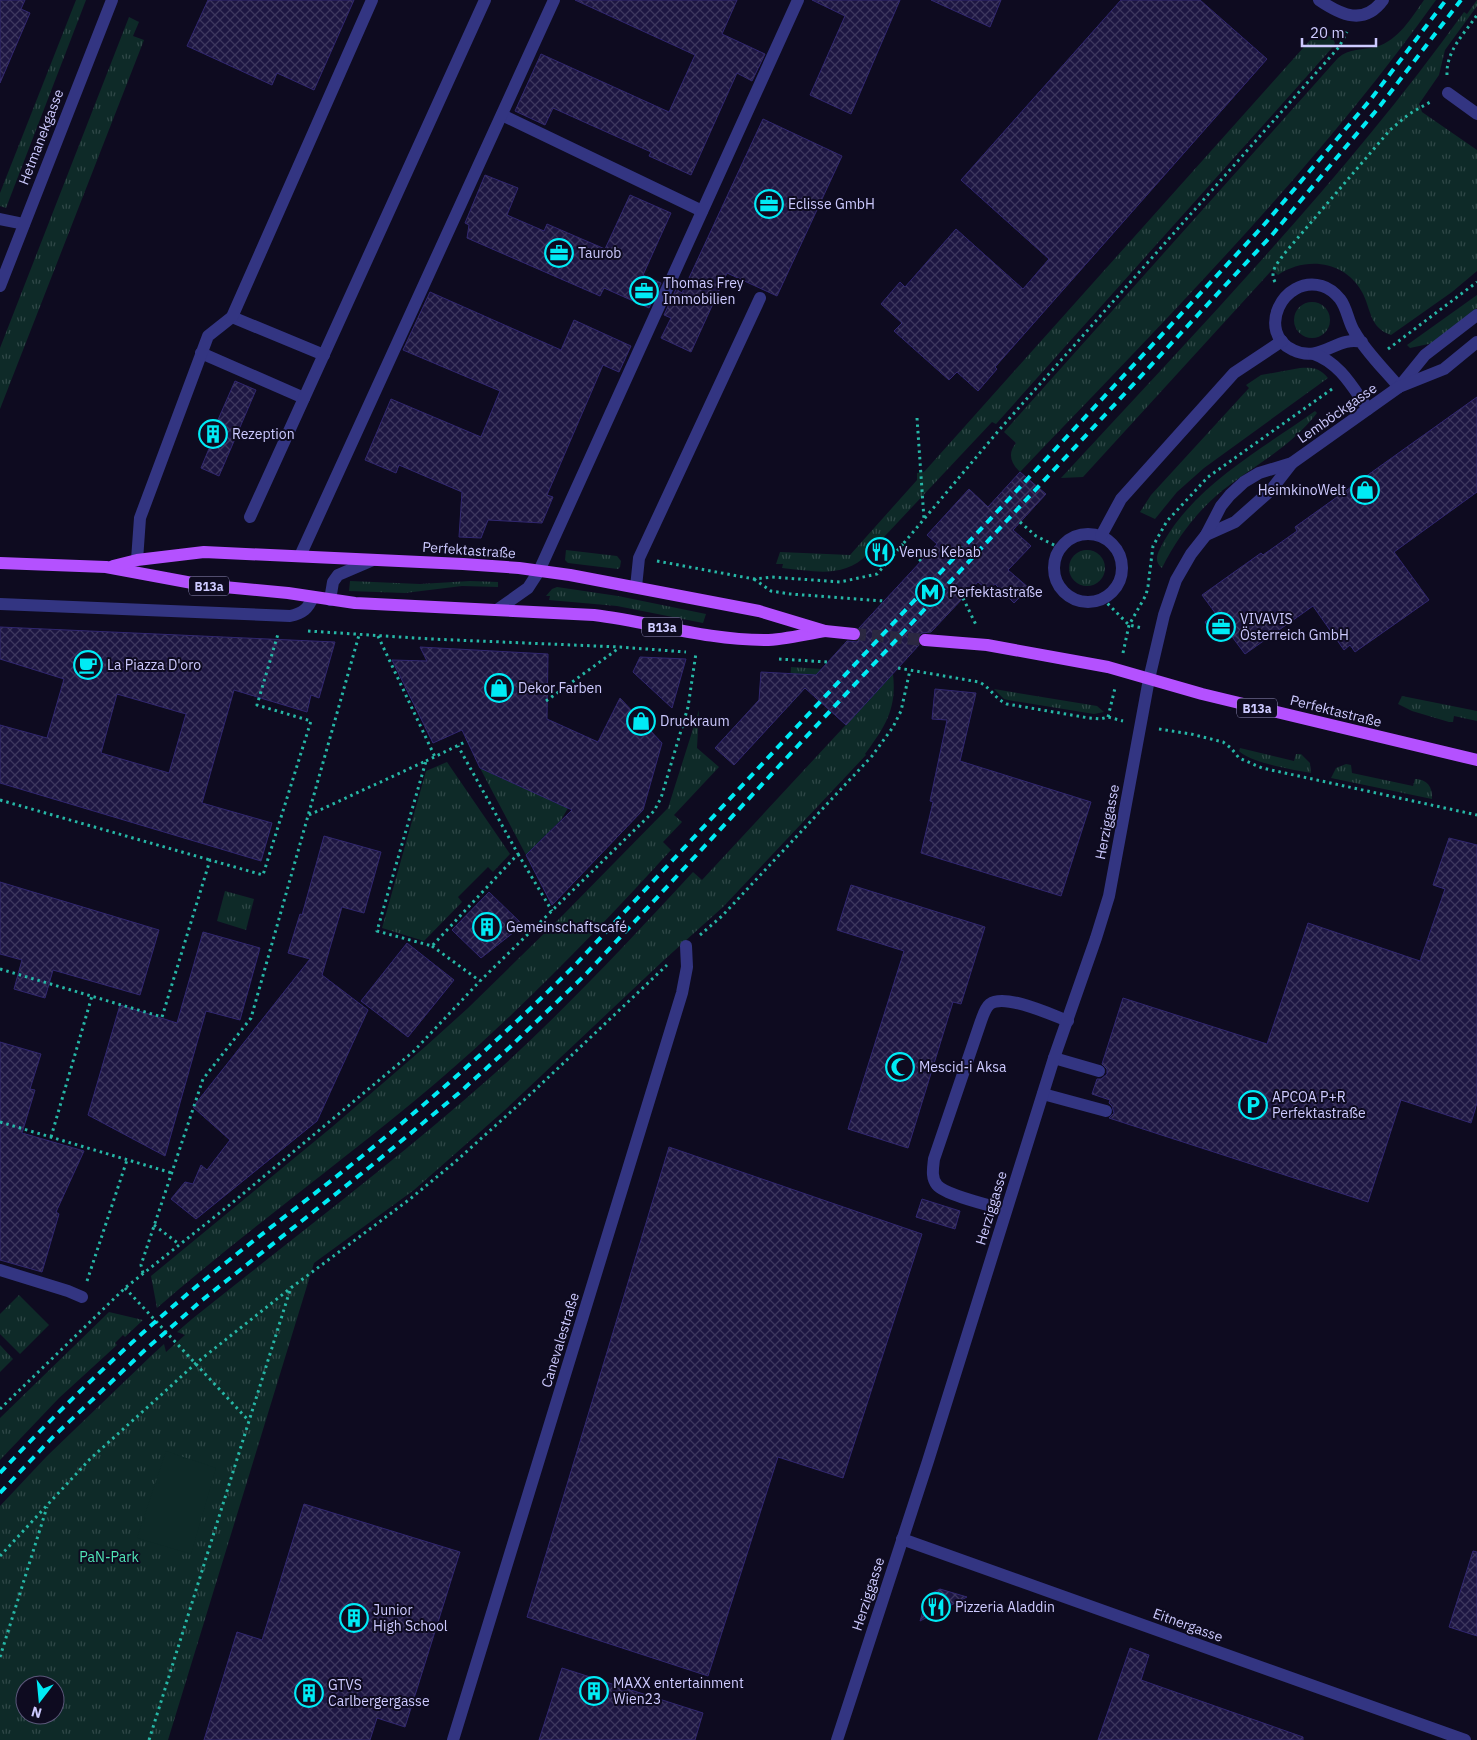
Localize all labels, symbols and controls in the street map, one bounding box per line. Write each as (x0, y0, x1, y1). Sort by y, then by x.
scale bar (1302, 15, 1376, 47)
text: 20 m (1310, 23, 1345, 42)
street label: Hetmanekgasse (14, 86, 68, 187)
office icon: Eclisse GmbH (754, 189, 784, 219)
place label: Eclisse GmbH (788, 195, 875, 213)
office icon: Taurob (544, 238, 574, 268)
place label: Taurob (578, 244, 621, 262)
place label: Thomas Frey Immobilien (663, 274, 744, 308)
office icon: Thomas Frey Immobilien (629, 276, 659, 306)
street label: Lemböckgasse (1294, 379, 1381, 447)
building icon: Rezeption (198, 419, 228, 449)
place label: Rezeption (232, 425, 295, 443)
shop icon: HeimkinoWelt (1350, 475, 1380, 505)
place label: HeimkinoWelt (1258, 481, 1346, 499)
restaurant icon: Venus Kebab (865, 537, 895, 567)
street label: Perfektastraße (422, 538, 517, 562)
place label: Venus Kebab (899, 543, 981, 561)
road number: B13a (189, 576, 229, 596)
metro station icon: Perfektastraße (915, 577, 945, 607)
place label: Perfektastraße (949, 583, 1043, 601)
place label: VIVAVIS Österreich GmbH (1240, 610, 1349, 644)
office icon: VIVAVIS Österreich GmbH (1206, 612, 1236, 642)
road number: B13a (642, 618, 682, 636)
cafe icon: La Piazza D'oro (73, 650, 103, 680)
place label: La Piazza D'oro (107, 656, 201, 674)
shop icon: Dekor Farben (484, 673, 514, 703)
place label: Dekor Farben (518, 679, 602, 697)
street label: Perfektastraße (1288, 691, 1384, 731)
road number: B13a (1237, 698, 1277, 718)
shop icon: Druckraum (626, 706, 656, 736)
place label: Druckraum (660, 712, 730, 730)
street label: Herziggasse (1091, 783, 1123, 861)
building icon: Gemeinschaftscafé (472, 912, 502, 942)
place label: Gemeinschaftscafé (506, 918, 627, 936)
mosque icon: Mescid-i Aksa (885, 1052, 915, 1082)
place label: Mescid-i Aksa (919, 1058, 1007, 1076)
place label: APCOA P+R Perfektastraße (1272, 1088, 1366, 1122)
parking icon: APCOA P+R Perfektastraße (1238, 1090, 1268, 1120)
street label: Herziggasse (971, 1169, 1011, 1247)
street label: Canevalestraße (537, 1290, 583, 1390)
park label: PaN-Park (79, 1548, 139, 1566)
street label: Herziggasse (848, 1555, 888, 1633)
restaurant icon: Pizzeria Aladdin (921, 1592, 951, 1622)
place label: Pizzeria Aladdin (955, 1598, 1055, 1616)
place label: Junior High School (373, 1601, 448, 1635)
building icon: Junior High School (339, 1603, 369, 1633)
street label: Eitnergasse (1151, 1604, 1226, 1646)
place label: MAXX entertainment Wien23 (613, 1674, 744, 1708)
north arrow (15, 1675, 65, 1725)
place label: GTVS Carlbergergasse (328, 1676, 430, 1710)
building icon: MAXX entertainment Wien23 (579, 1676, 609, 1706)
building icon: GTVS Carlbergergasse (294, 1678, 324, 1708)
text: N (29, 1702, 44, 1723)

